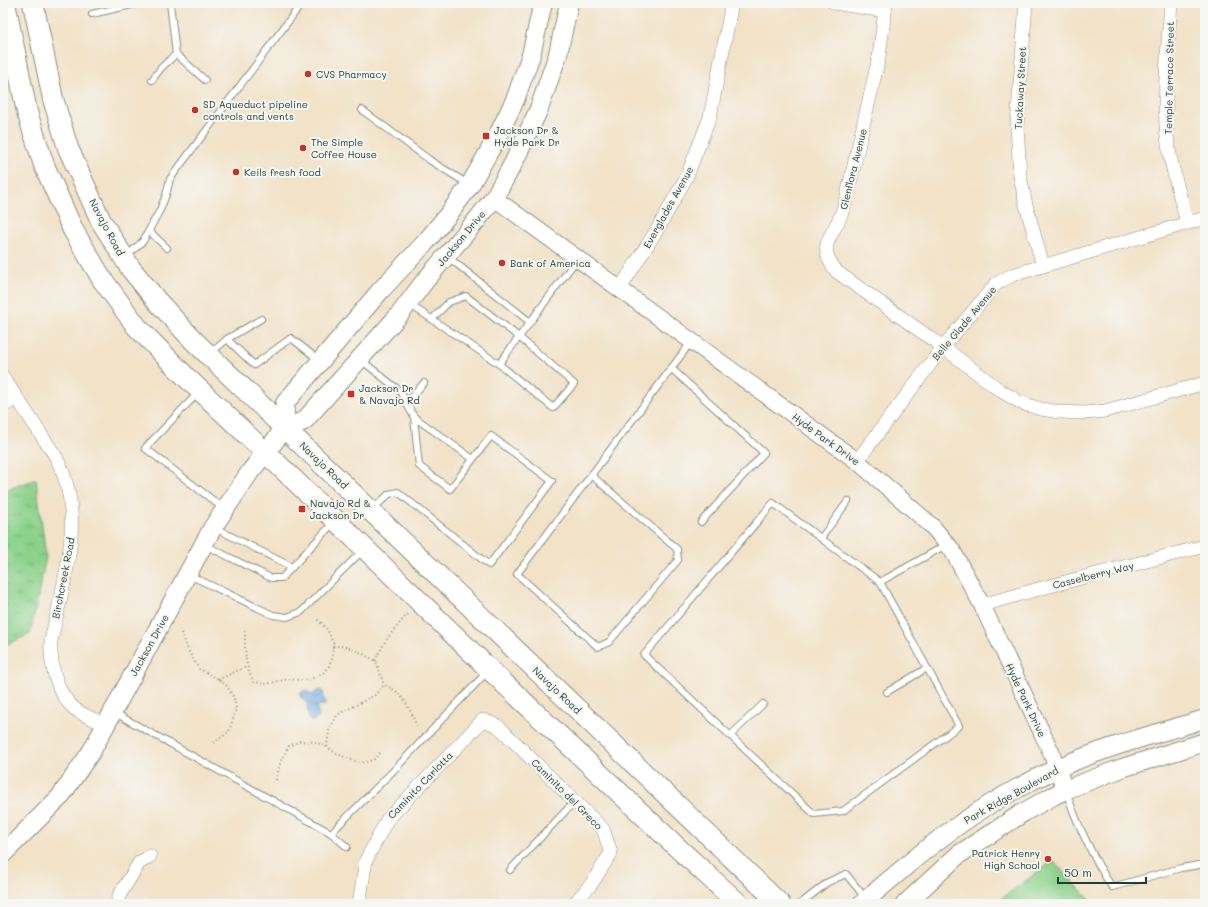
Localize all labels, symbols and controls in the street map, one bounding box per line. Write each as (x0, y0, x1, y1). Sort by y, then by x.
street label: Temple Terrace Street (1161, 21, 1177, 135)
street label: Tuckaway Street (1011, 46, 1029, 130)
place label: CVS Pharmacy (316, 67, 387, 81)
marker: CVS Pharmacy (303, 69, 313, 79)
place label: SD Aqueduct pipeline controls and vents (203, 97, 308, 123)
marker: SD Aqueduct pipeline controls and vents (190, 105, 200, 115)
place label: Jackson Dr & Hyde Park Dr (494, 123, 560, 149)
street label: Glenflora Avenue (836, 127, 870, 211)
marker: Jackson Dr & Hyde Park Dr (481, 131, 491, 141)
place label: The Simple Coffee House (311, 135, 377, 161)
marker: The Simple Coffee House (298, 143, 308, 153)
street label: Everglades Avenue (640, 163, 696, 251)
place label: Keils fresh food (244, 165, 321, 179)
marker: Keils fresh food (231, 167, 241, 177)
street label: Navajo Road (86, 196, 128, 258)
street label: Jackson Drive (434, 207, 488, 269)
place label: Bank of America (510, 256, 591, 270)
marker: Bank of America (497, 258, 507, 268)
street label: Belle Glade Avenue (929, 283, 999, 363)
place label: Jackson Dr & Navajo Rd (359, 381, 420, 407)
marker: Jackson Dr & Navajo Rd (346, 389, 356, 399)
street label: Hyde Park Drive (789, 410, 863, 468)
street label: Navajo Road (297, 438, 351, 492)
place label: Navajo Rd & Jackson Dr (310, 496, 371, 522)
marker: Navajo Rd & Jackson Dr (297, 504, 307, 514)
street label: Birchcreek Road (48, 536, 78, 620)
street label: Casselberry Way (1051, 558, 1135, 592)
street label: Jackson Drive (126, 611, 172, 679)
street label: Hyde Park Drive (1003, 661, 1049, 739)
street label: Navajo Road (530, 663, 584, 717)
street label: Caminito Carlotta (384, 748, 456, 822)
street label: Caminito del Greco (528, 755, 606, 833)
street label: Park Ridge Boulevard (961, 763, 1061, 827)
place label: Patrick Henry High School (972, 846, 1040, 872)
marker: Patrick Henry High School (1043, 854, 1053, 864)
scale bar (1058, 859, 1146, 885)
text: 50 m (1064, 864, 1092, 880)

